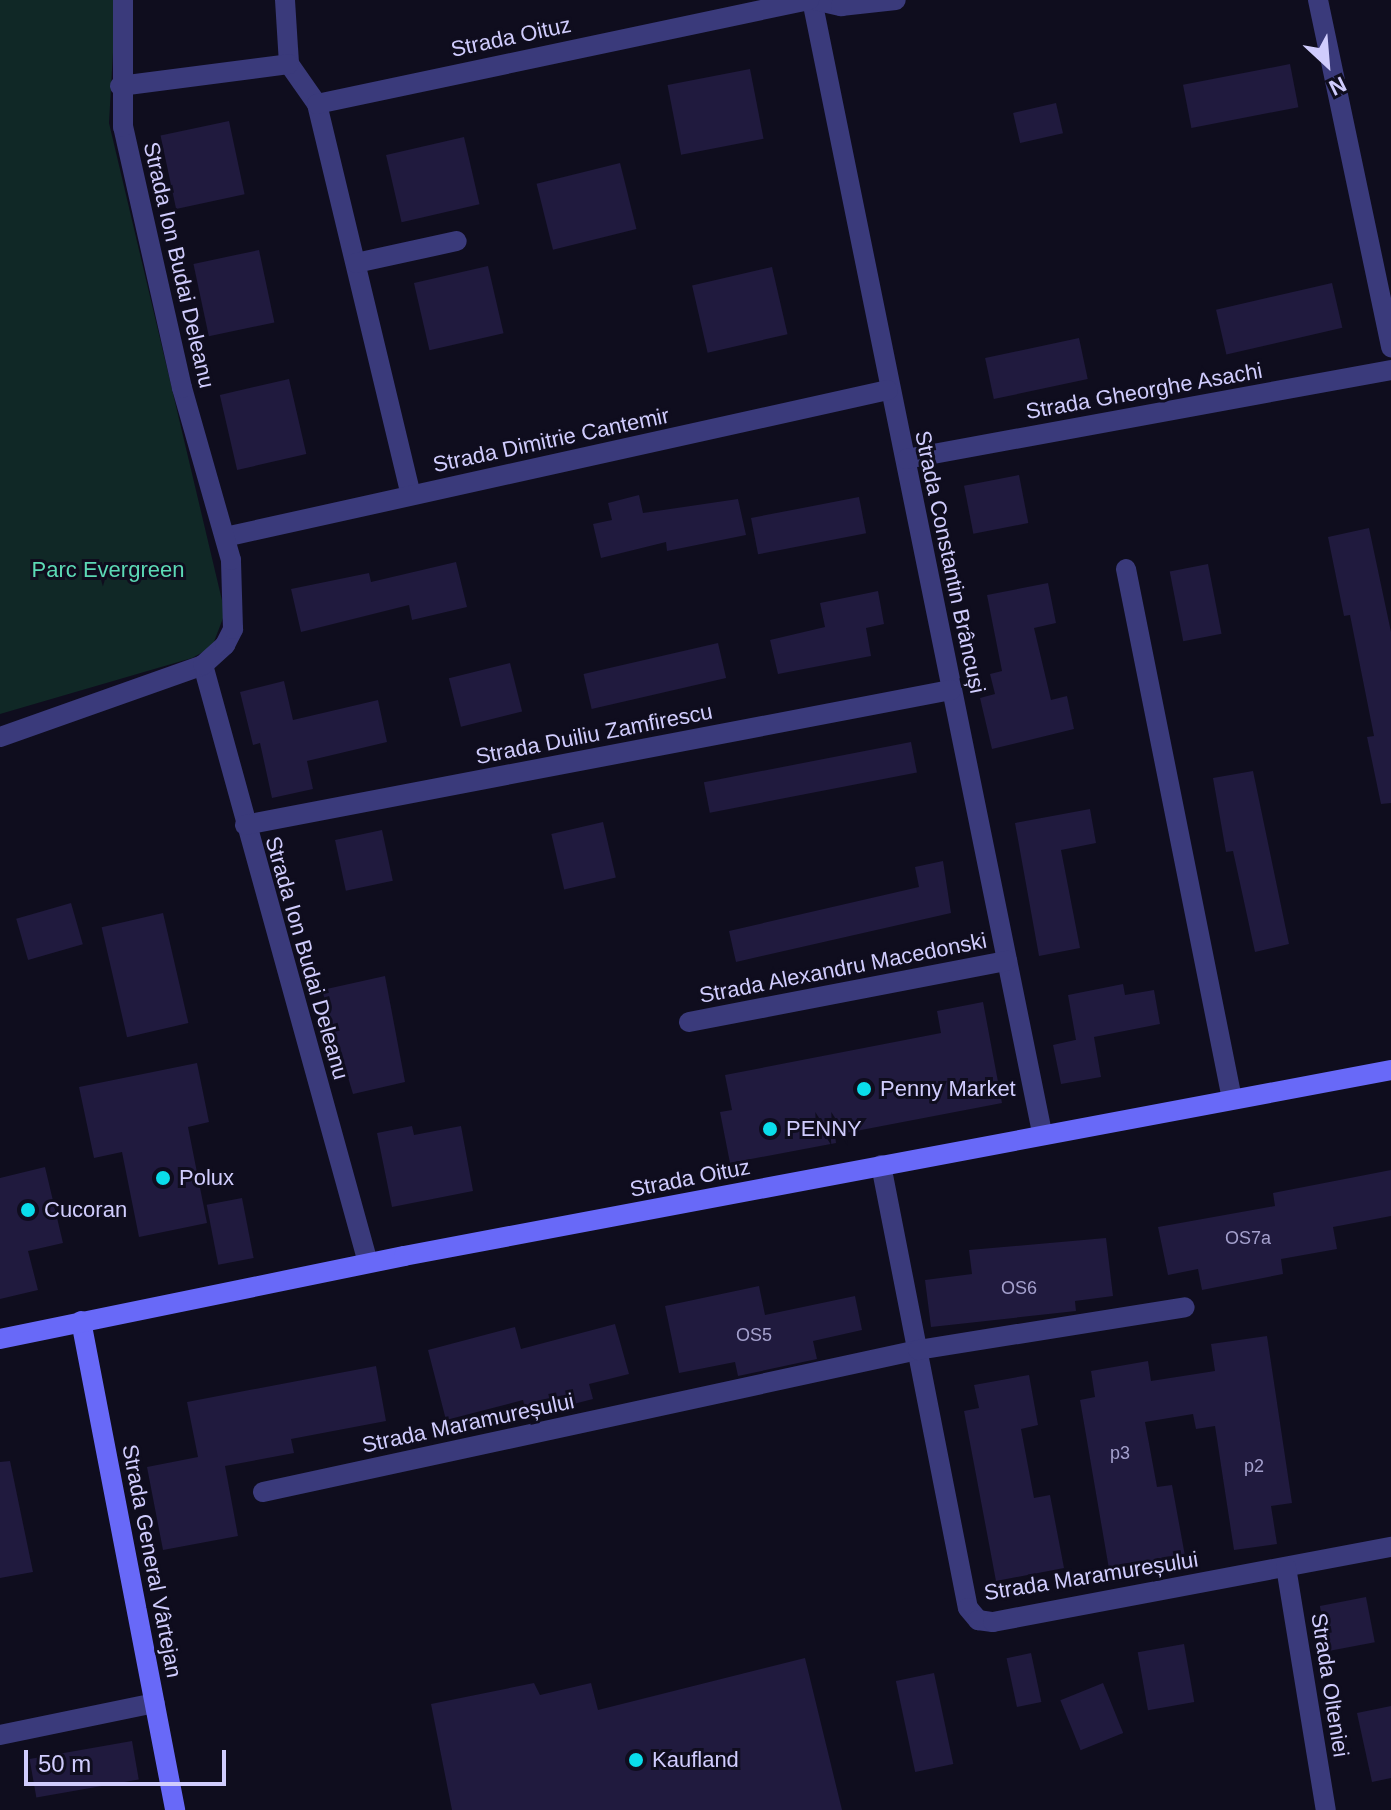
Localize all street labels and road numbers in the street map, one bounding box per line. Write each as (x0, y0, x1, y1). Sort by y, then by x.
street label: Strada Oituz (448, 11, 574, 63)
street label: Strada Ion Budai Deleanu (138, 139, 220, 391)
street label: Strada Gheorghe Asachi (1023, 357, 1265, 425)
street label: Strada Dimitrie Cantemir (430, 402, 672, 478)
street label: Strada Constantin Brâncuși (909, 428, 991, 696)
street label: Strada Duiliu Zamfirescu (473, 698, 715, 770)
street label: Strada Ion Budai Deleanu (260, 833, 354, 1083)
street label: Strada Alexandru Macedonski (696, 927, 990, 1009)
street label: Strada Oituz (627, 1153, 753, 1203)
street label: Strada Maramureșului (359, 1388, 577, 1458)
street label: Strada General Vârtejan (116, 1442, 188, 1680)
street label: Strada Maramureșului (982, 1546, 1200, 1606)
street label: Strada Olteniei (1306, 1611, 1354, 1759)

